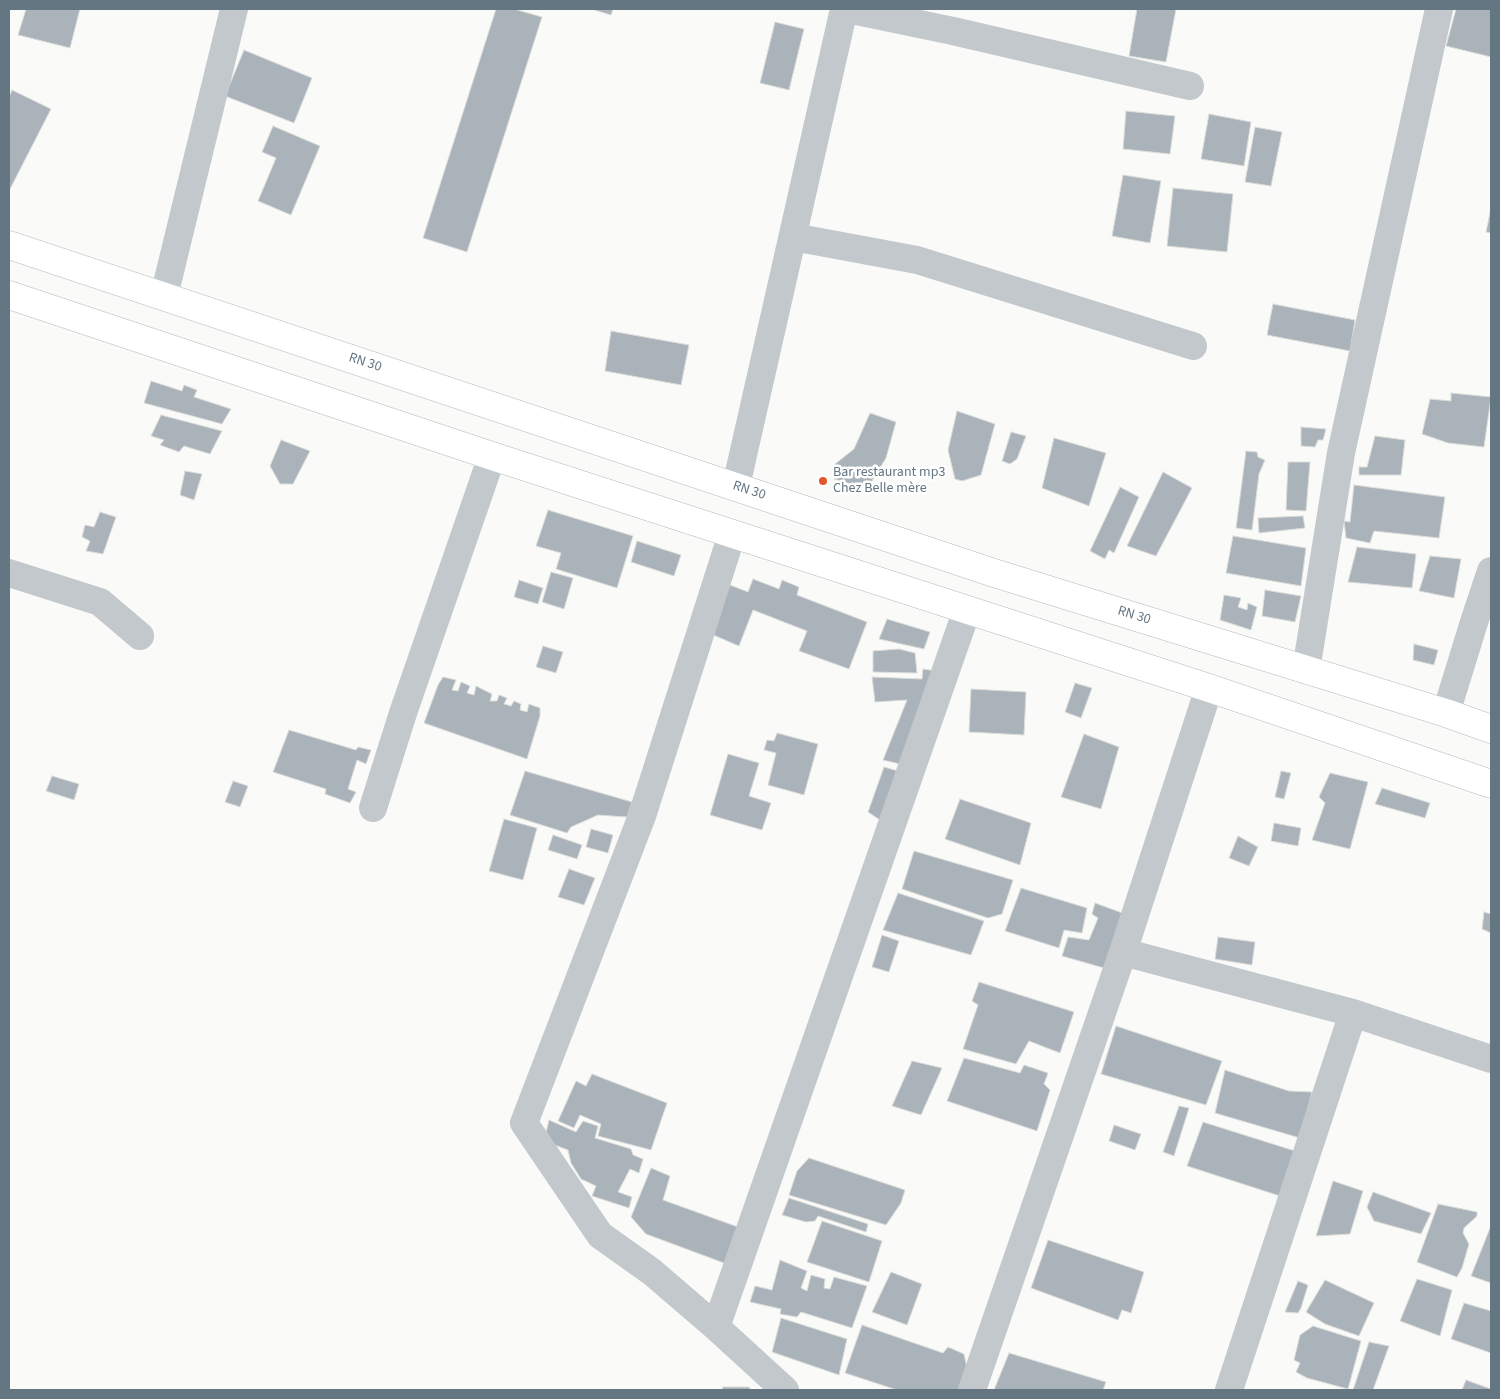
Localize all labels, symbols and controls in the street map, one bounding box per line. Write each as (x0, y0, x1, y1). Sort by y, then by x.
street label: RN 30 (346, 350, 384, 376)
place label: Bar restaurant mp3 Chez Belle mère (833, 465, 945, 498)
marker: Bar restaurant mp3 Chez Belle mère (817, 475, 829, 487)
street label: RN 30 (730, 478, 768, 504)
street label: RN 30 (1115, 603, 1153, 629)

